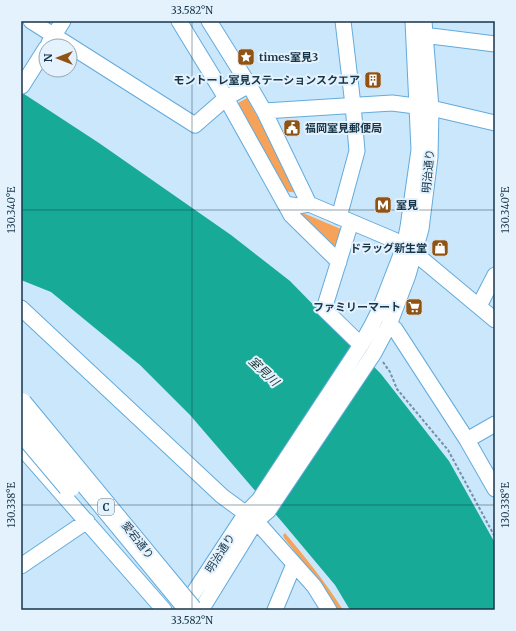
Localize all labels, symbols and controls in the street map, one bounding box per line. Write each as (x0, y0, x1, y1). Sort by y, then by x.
text: 33.582°N (171, 4, 213, 17)
north arrow (38, 38, 78, 78)
place icon: times室見3 (236, 47, 256, 67)
place label: times室見3 (259, 50, 318, 64)
text: N (41, 53, 55, 62)
building icon: モントーレ室見ステーションスクエア (363, 70, 383, 90)
place label: モントーレ室見ステーションスクエア (173, 73, 360, 87)
public building icon: 福岡室見郵便局 (282, 118, 302, 138)
place label: 福岡室見郵便局 (305, 121, 382, 135)
street label: 明治通り (419, 148, 437, 194)
text: 130.340°E (5, 186, 18, 233)
text: 130.340°E (499, 186, 512, 233)
metro station icon: 室見 (373, 195, 393, 215)
place label: 室見 (396, 198, 418, 212)
shop icon: ドラッグ新生堂 (430, 238, 450, 258)
place label: ドラッグ新生堂 (350, 241, 427, 255)
supermarket icon: ファミリーマート (404, 297, 424, 317)
place label: ファミリーマート (313, 300, 401, 314)
water label: 室見川 (246, 353, 284, 390)
text: 130.338°E (5, 482, 18, 528)
text: 130.338°E (499, 482, 512, 528)
road number: C (98, 499, 114, 515)
street label: 愛宕通り (119, 518, 157, 562)
street label: 明治通り (202, 531, 238, 575)
text: 33.582°N (171, 614, 213, 627)

